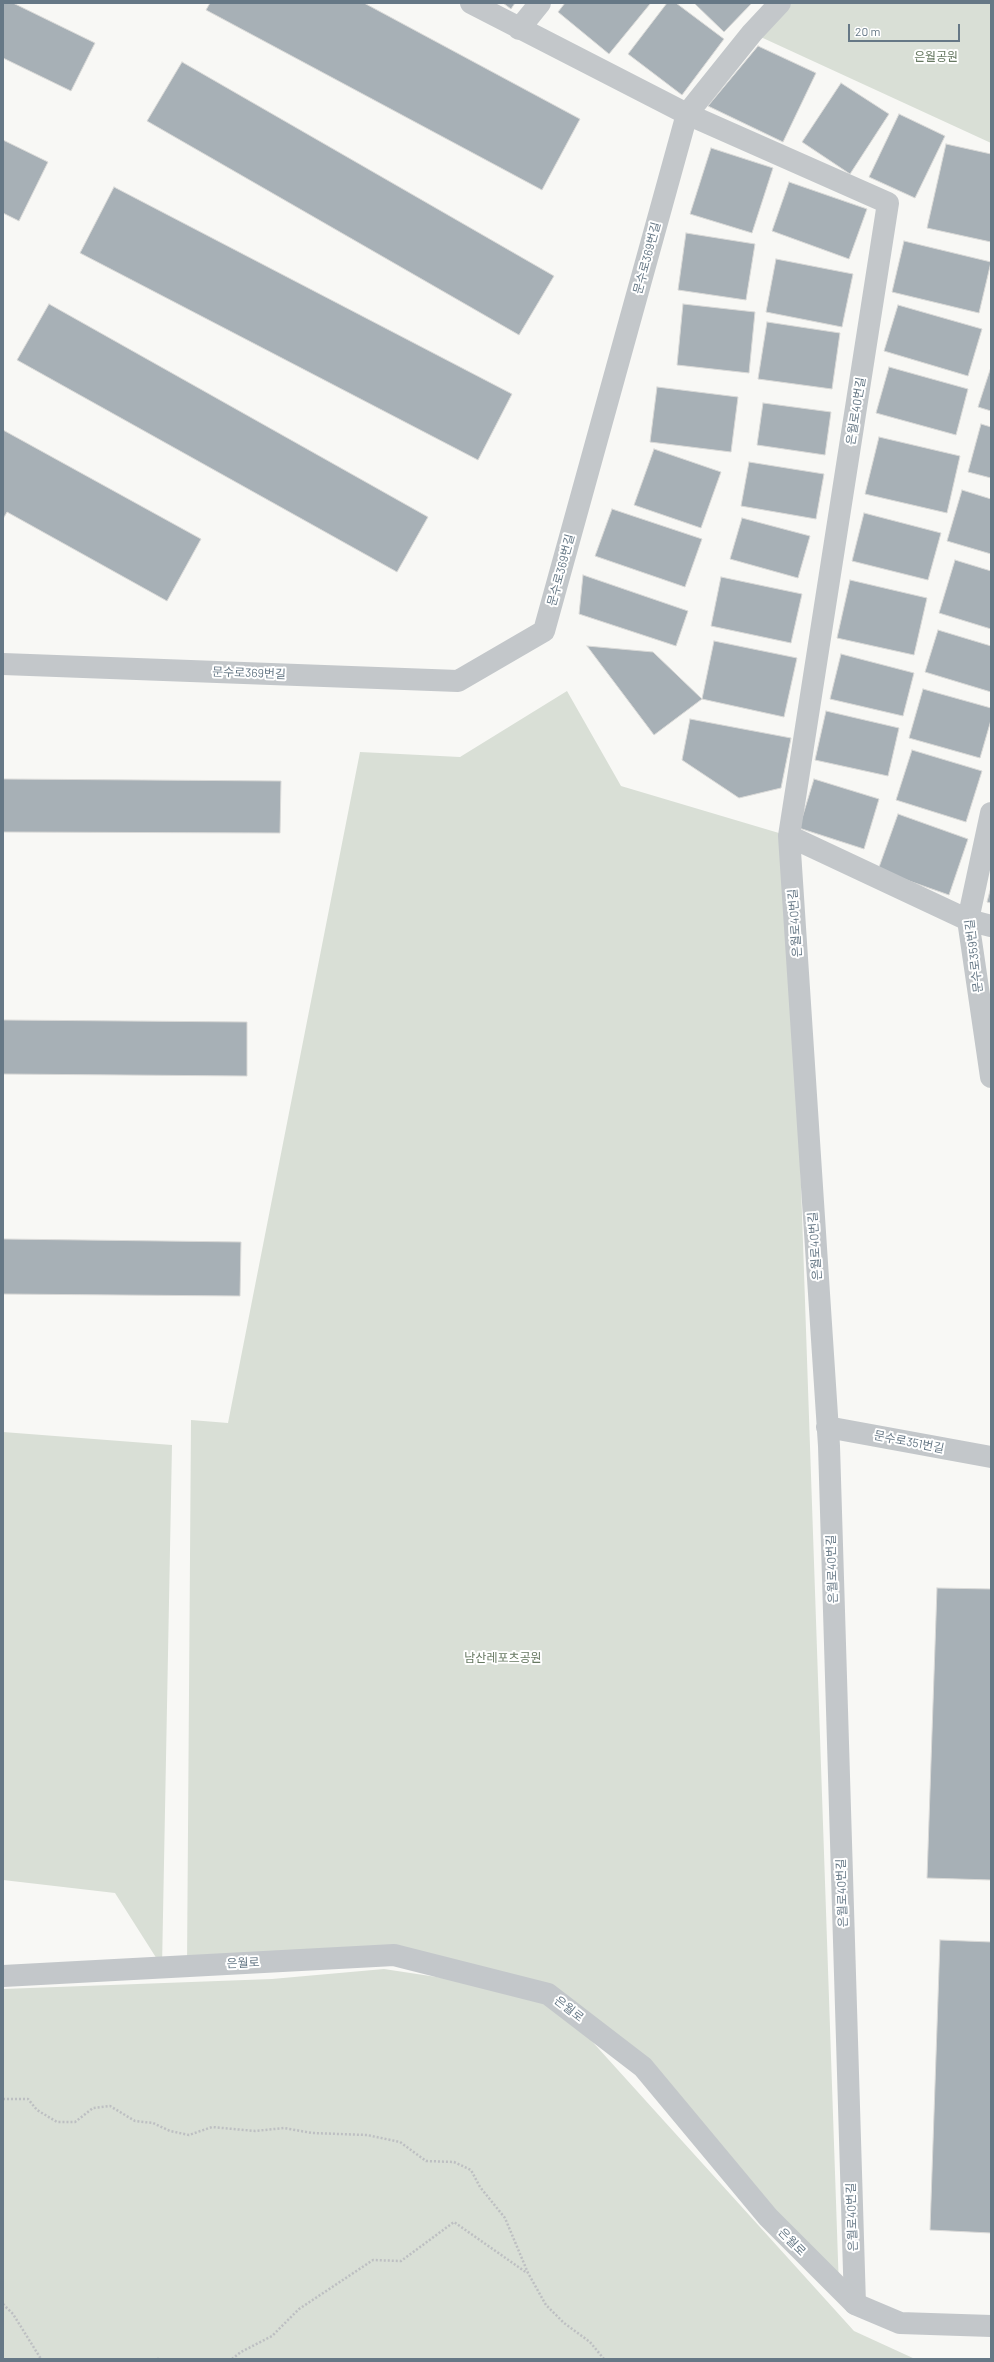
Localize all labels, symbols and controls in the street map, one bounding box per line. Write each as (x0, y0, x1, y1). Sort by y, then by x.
scale bar (850, 16, 962, 42)
text: 20 m (855, 24, 881, 38)
park label: 은월공원 (914, 50, 958, 64)
street label: 문수로369번길 (630, 220, 664, 296)
street label: 은월로40번길 (844, 376, 868, 446)
street label: 문수로369번길 (544, 532, 578, 608)
street label: 문수로369번길 (212, 665, 286, 681)
street label: 은월로40번길 (785, 888, 805, 958)
street label: 문수로359번길 (962, 918, 986, 994)
street label: 은월로40번길 (805, 1211, 825, 1281)
street label: 문수로351번길 (873, 1428, 945, 1456)
street label: 은월로40번길 (824, 1534, 840, 1604)
park label: 남산레포츠공원 (464, 1651, 542, 1665)
street label: 은월로40번길 (834, 1858, 850, 1928)
street label: 은월로 (226, 1955, 260, 1971)
street label: 은월로 (552, 1993, 586, 2025)
street label: 은월로40번길 (844, 2182, 860, 2252)
street label: 은월로 (775, 2225, 809, 2259)

